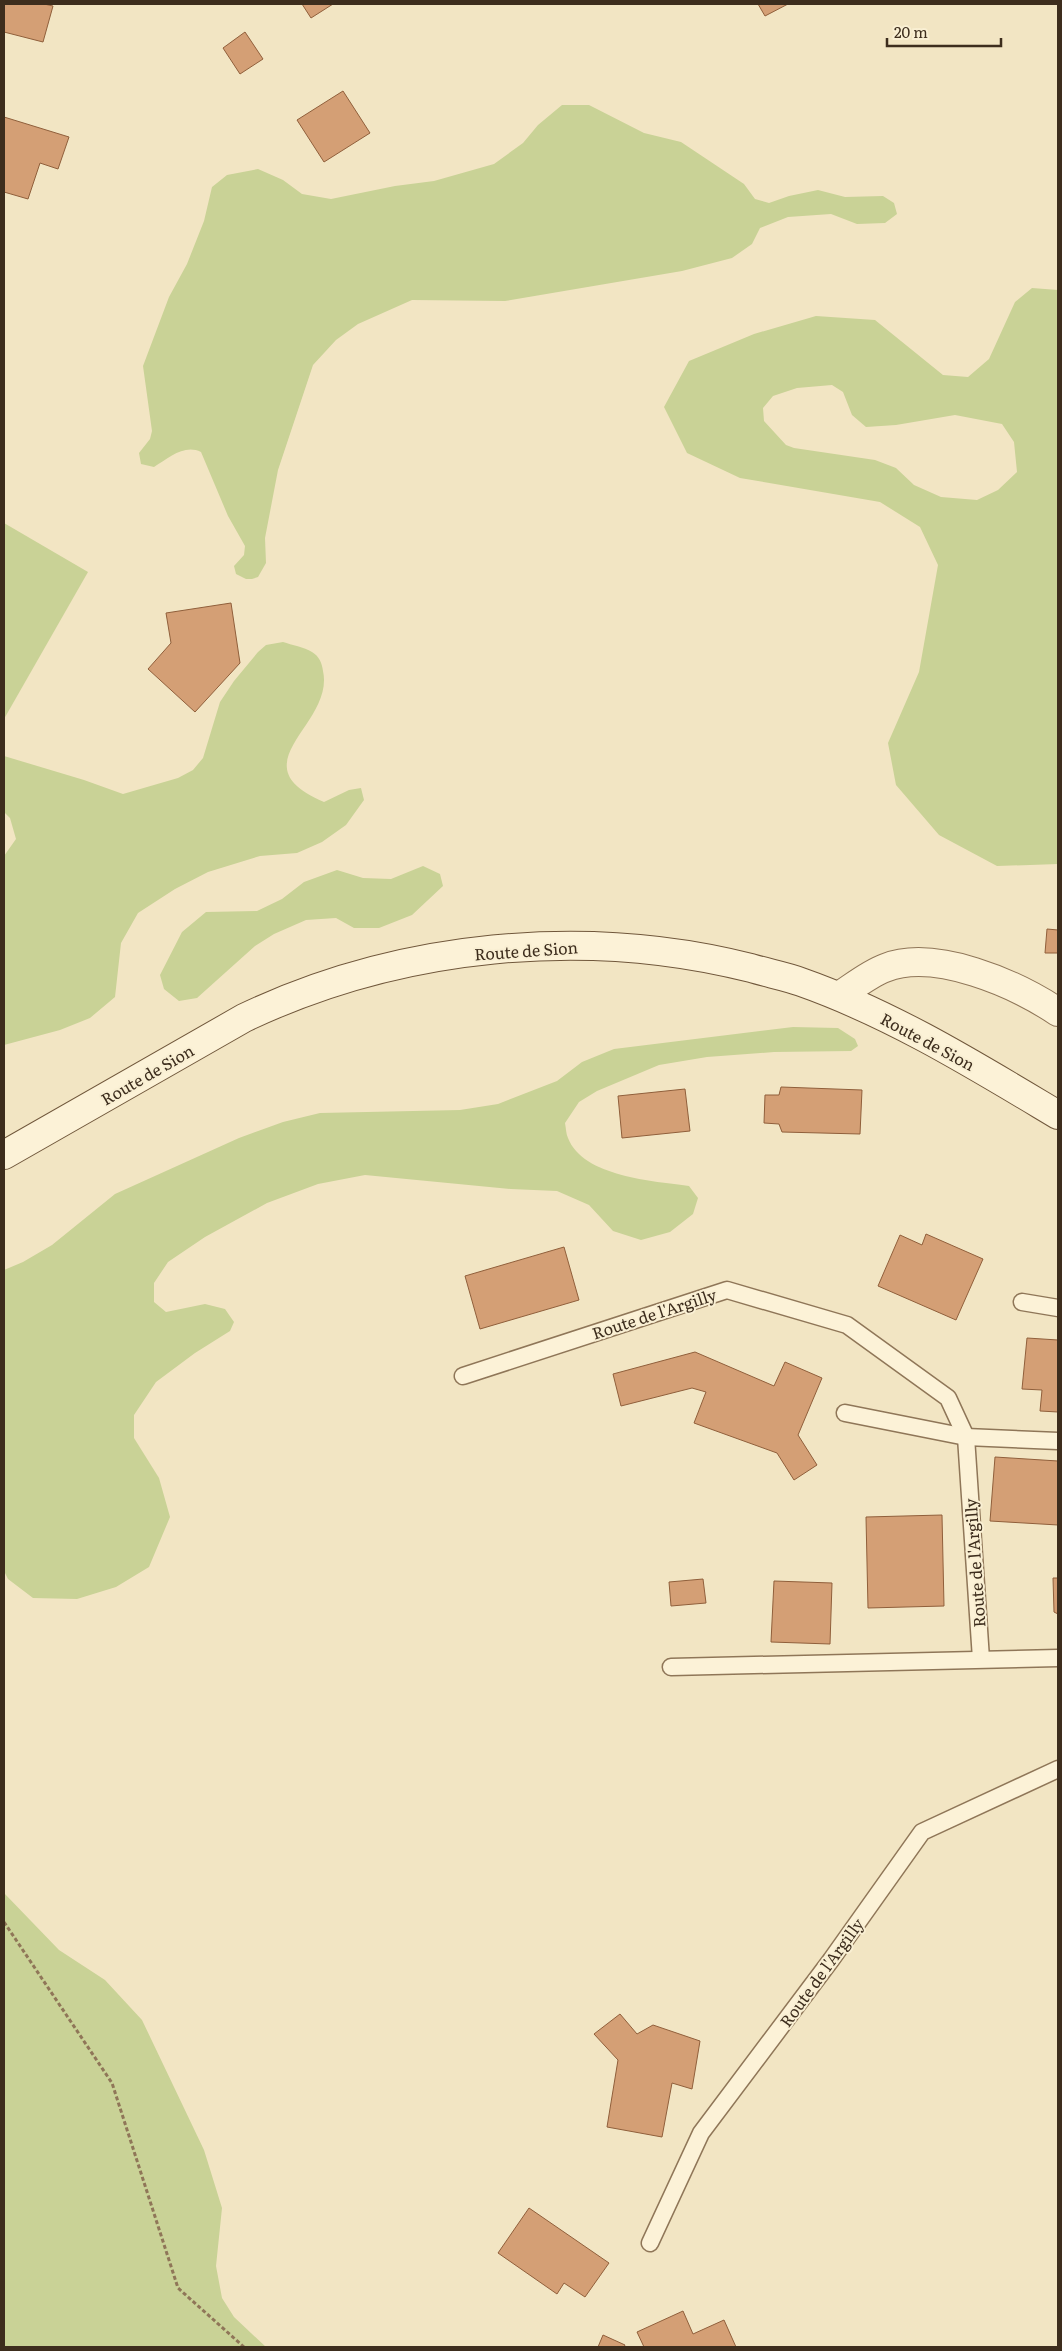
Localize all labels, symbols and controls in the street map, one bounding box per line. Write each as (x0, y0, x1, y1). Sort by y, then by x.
scale bar (887, 15, 1001, 47)
text: 20 m (894, 20, 928, 43)
street label: Route de Sion (473, 934, 579, 966)
street label: Route de Sion (877, 1006, 980, 1076)
street label: Route de Sion (96, 1037, 198, 1110)
street label: Route de l'Argilly (589, 1281, 720, 1344)
street label: Route de l'Argilly (957, 1497, 990, 1628)
street label: Route de l'Argilly (773, 1912, 869, 2031)

